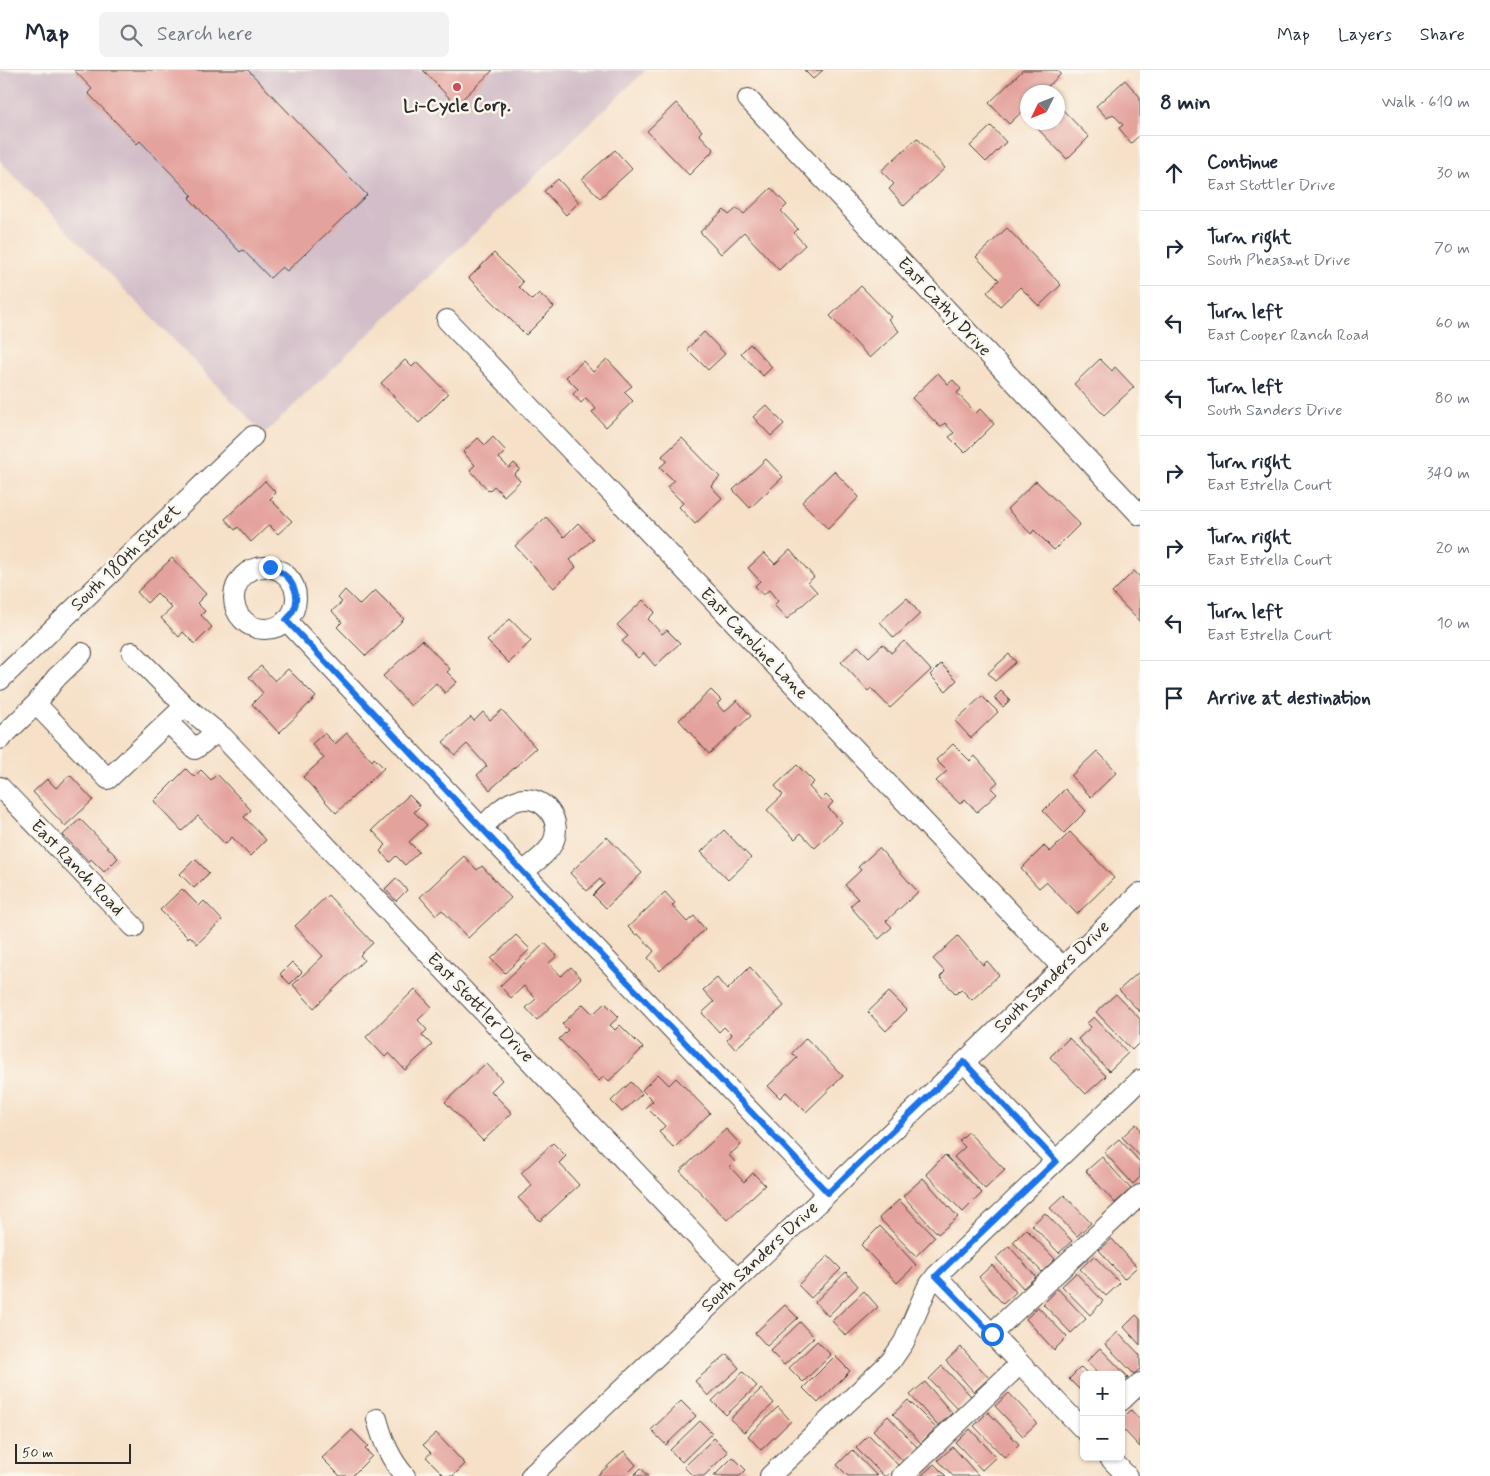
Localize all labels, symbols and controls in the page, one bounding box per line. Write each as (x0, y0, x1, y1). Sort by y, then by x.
search box (99, 12, 449, 57)
text: Map (25, 19, 69, 50)
icon: search (117, 21, 145, 49)
text: Search here (157, 22, 253, 47)
text: Map (1277, 23, 1310, 47)
text: Layers (1338, 23, 1392, 47)
text: Share (1420, 23, 1465, 47)
marker: Li-Cycle Corp. (451, 81, 463, 93)
north arrow (1020, 85, 1065, 130)
text: 8 min (1160, 89, 1211, 117)
text: Walk · 610 m (1381, 92, 1470, 113)
place label: Li-Cycle Corp. (403, 94, 511, 118)
text: Continue (1207, 150, 1278, 175)
icon: ahead (1160, 159, 1188, 187)
text: 30 m (1437, 163, 1470, 184)
text: East Stottler Drive (1207, 175, 1335, 196)
text: Turn right (1207, 225, 1291, 250)
icon: right (1160, 234, 1188, 262)
text: 70 m (1434, 238, 1470, 259)
text: South Pheasant Drive (1207, 250, 1350, 271)
street label: East Cathy Drive (892, 252, 996, 362)
text: Turn left (1207, 300, 1283, 325)
icon: left (1160, 309, 1188, 337)
text: 60 m (1436, 313, 1470, 334)
text: East Cooper Ranch Road (1207, 325, 1369, 346)
text: Turn left (1207, 375, 1283, 400)
icon: left (1160, 384, 1188, 412)
text: 80 m (1435, 388, 1470, 409)
text: South Sanders Drive (1207, 400, 1342, 421)
text: Turn right (1207, 450, 1291, 475)
icon: right (1160, 459, 1188, 487)
text: 340 m (1426, 463, 1470, 484)
text: East Estrella Court (1207, 475, 1333, 496)
street label: South 180th Street (66, 499, 187, 617)
text: Turn right (1207, 525, 1291, 550)
icon: right (1160, 534, 1188, 562)
text: 20 m (1436, 538, 1470, 559)
text: East Estrella Court (1207, 550, 1333, 571)
route end (259, 556, 282, 579)
street label: East Caroline Lane (694, 583, 814, 705)
text: Turn left (1207, 600, 1283, 625)
icon: left (1160, 609, 1188, 637)
text: 10 m (1437, 613, 1470, 634)
text: East Estrella Court (1207, 625, 1333, 646)
icon: arrive (1160, 684, 1188, 712)
text: Arrive at destination (1207, 686, 1371, 711)
street label: East Ranch Road (25, 815, 129, 921)
street label: South Sanders Drive (989, 915, 1115, 1039)
street label: East Stottler Drive (421, 948, 539, 1068)
street label: South Sanders Drive (696, 1196, 824, 1318)
route start (981, 1323, 1004, 1346)
map controls (1080, 1371, 1125, 1461)
button: + (1080, 1371, 1125, 1416)
button: − (1080, 1416, 1125, 1461)
scale bar (15, 1441, 131, 1464)
text: 50 m (22, 1444, 53, 1462)

